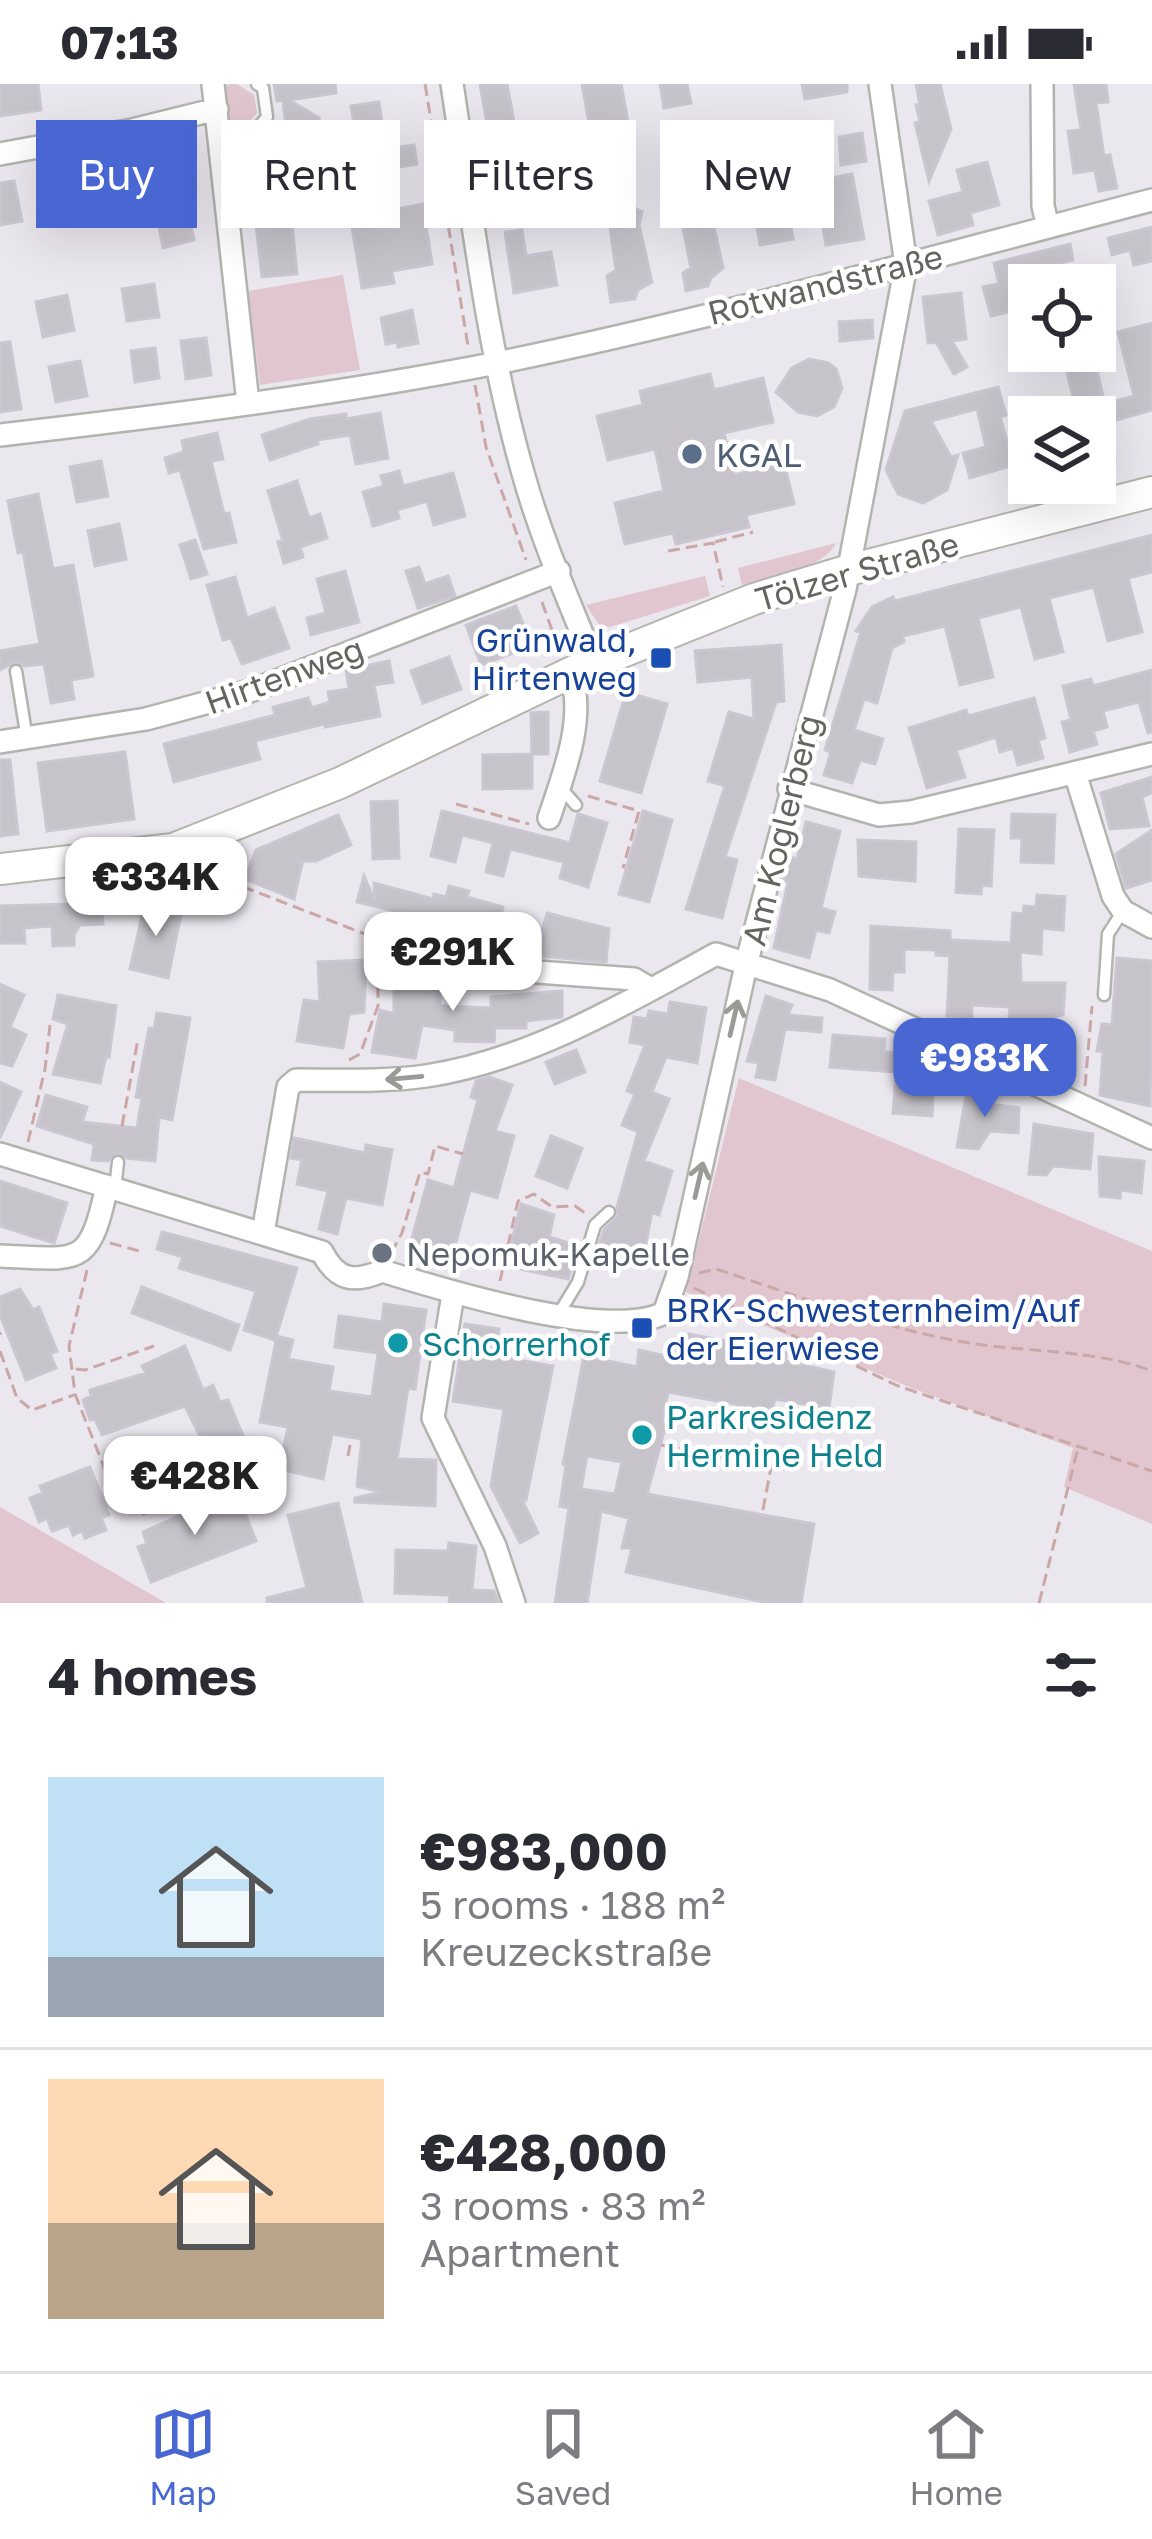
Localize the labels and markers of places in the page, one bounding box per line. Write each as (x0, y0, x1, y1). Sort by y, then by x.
place label: KGAL (716, 435, 802, 474)
marker: KGAL (679, 441, 705, 467)
place label: Grünwald, Hirtenweg (471, 620, 637, 697)
marker: Grünwald, Hirtenweg (648, 645, 674, 671)
pin: €334K (72, 837, 240, 939)
pin: €291K (369, 912, 537, 1014)
pin: €983K (901, 1018, 1069, 1120)
place label: Nepomuk-Kapelle (406, 1234, 690, 1273)
marker: Nepomuk-Kapelle (369, 1240, 395, 1266)
place label: BRK-Schwesternheim/Auf der Eierwiese (666, 1290, 1080, 1367)
marker: BRK-Schwesternheim/Auf der Eierwiese (629, 1315, 655, 1341)
place label: Schorrerhof (422, 1324, 610, 1363)
marker: Schorrerhof (385, 1330, 411, 1356)
place label: Parkresidenz Hermine Held (666, 1397, 884, 1474)
marker: Parkresidenz Hermine Held (629, 1422, 655, 1448)
pin: €428K (111, 1436, 279, 1538)

